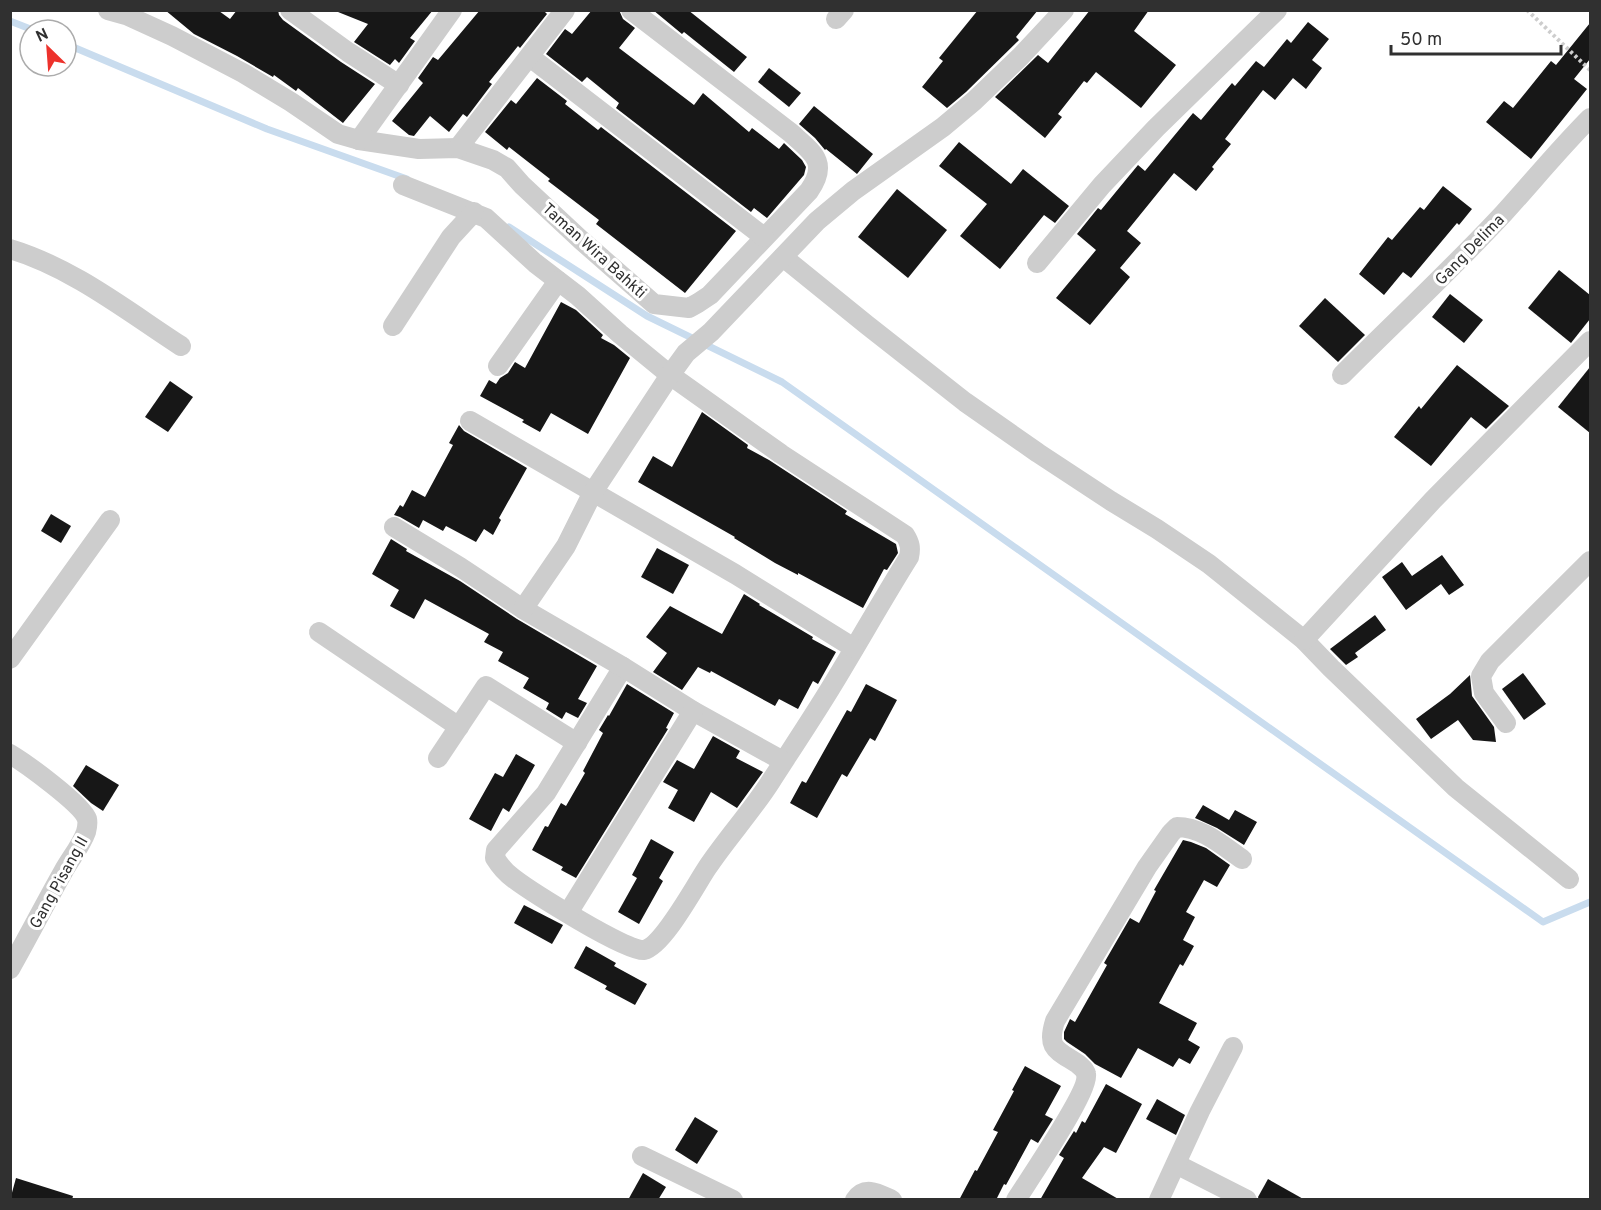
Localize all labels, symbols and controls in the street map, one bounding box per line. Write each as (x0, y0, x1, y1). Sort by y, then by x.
north arrow (18, 18, 78, 78)
scale bar (1391, 18, 1560, 56)
text: N (33, 25, 52, 48)
text: 50 m (1400, 29, 1442, 52)
street label: Taman Wira Bahkti (537, 199, 650, 304)
street label: Gang Delima (1432, 211, 1509, 290)
street label: Gang Pisang II (26, 833, 93, 933)

